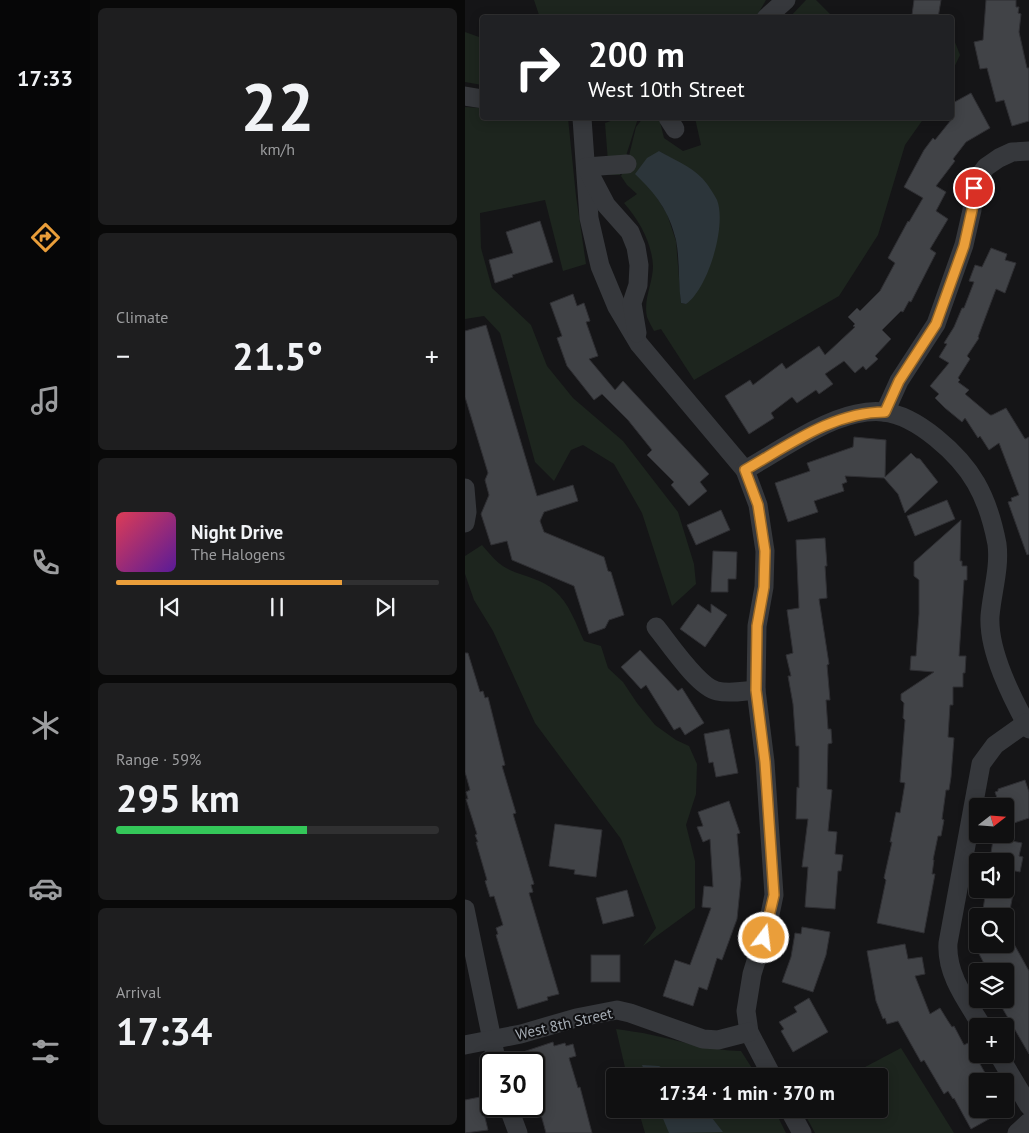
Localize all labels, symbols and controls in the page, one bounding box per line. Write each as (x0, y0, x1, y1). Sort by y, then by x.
text: 200 m (588, 31, 685, 77)
icon: right (505, 35, 570, 100)
text: 17:33 (17, 64, 73, 92)
text: 22 (241, 64, 314, 148)
text: West 10th Street (588, 75, 745, 103)
text: km/h (260, 139, 295, 159)
pin (953, 167, 995, 209)
icon: arrive (960, 174, 988, 202)
icon: directions (28, 220, 63, 255)
text: Climate (116, 307, 168, 327)
text: 21.5° (232, 331, 323, 380)
text: − (116, 337, 130, 374)
text: + (425, 337, 439, 374)
icon: music (28, 383, 63, 418)
text: Night Drive (191, 520, 283, 544)
text: The Halogens (191, 544, 285, 564)
icon: phone (28, 545, 63, 580)
icon: previous (156, 593, 184, 621)
icon: pause (263, 593, 291, 621)
icon: next (371, 593, 399, 621)
icon: climate (28, 708, 63, 743)
text: Range · 59% (116, 749, 201, 769)
text: 295 km (116, 773, 240, 822)
north arrow (969, 798, 1014, 842)
map controls (969, 798, 1014, 1118)
button: sound (969, 853, 1014, 898)
icon: car (28, 871, 63, 906)
button: search (969, 908, 1014, 953)
position arrow (737, 911, 789, 963)
button: layers (969, 963, 1014, 1008)
text: Arrival (116, 982, 161, 1002)
street label: West 8th Street (514, 1003, 614, 1044)
text: 17:34 (116, 1006, 212, 1055)
button: + (969, 1018, 1014, 1063)
icon: filters (28, 1034, 63, 1069)
speed limit sign: 30 (480, 1052, 545, 1117)
button: − (969, 1073, 1014, 1118)
text: 17:34 · 1 min · 370 m (659, 1081, 835, 1105)

